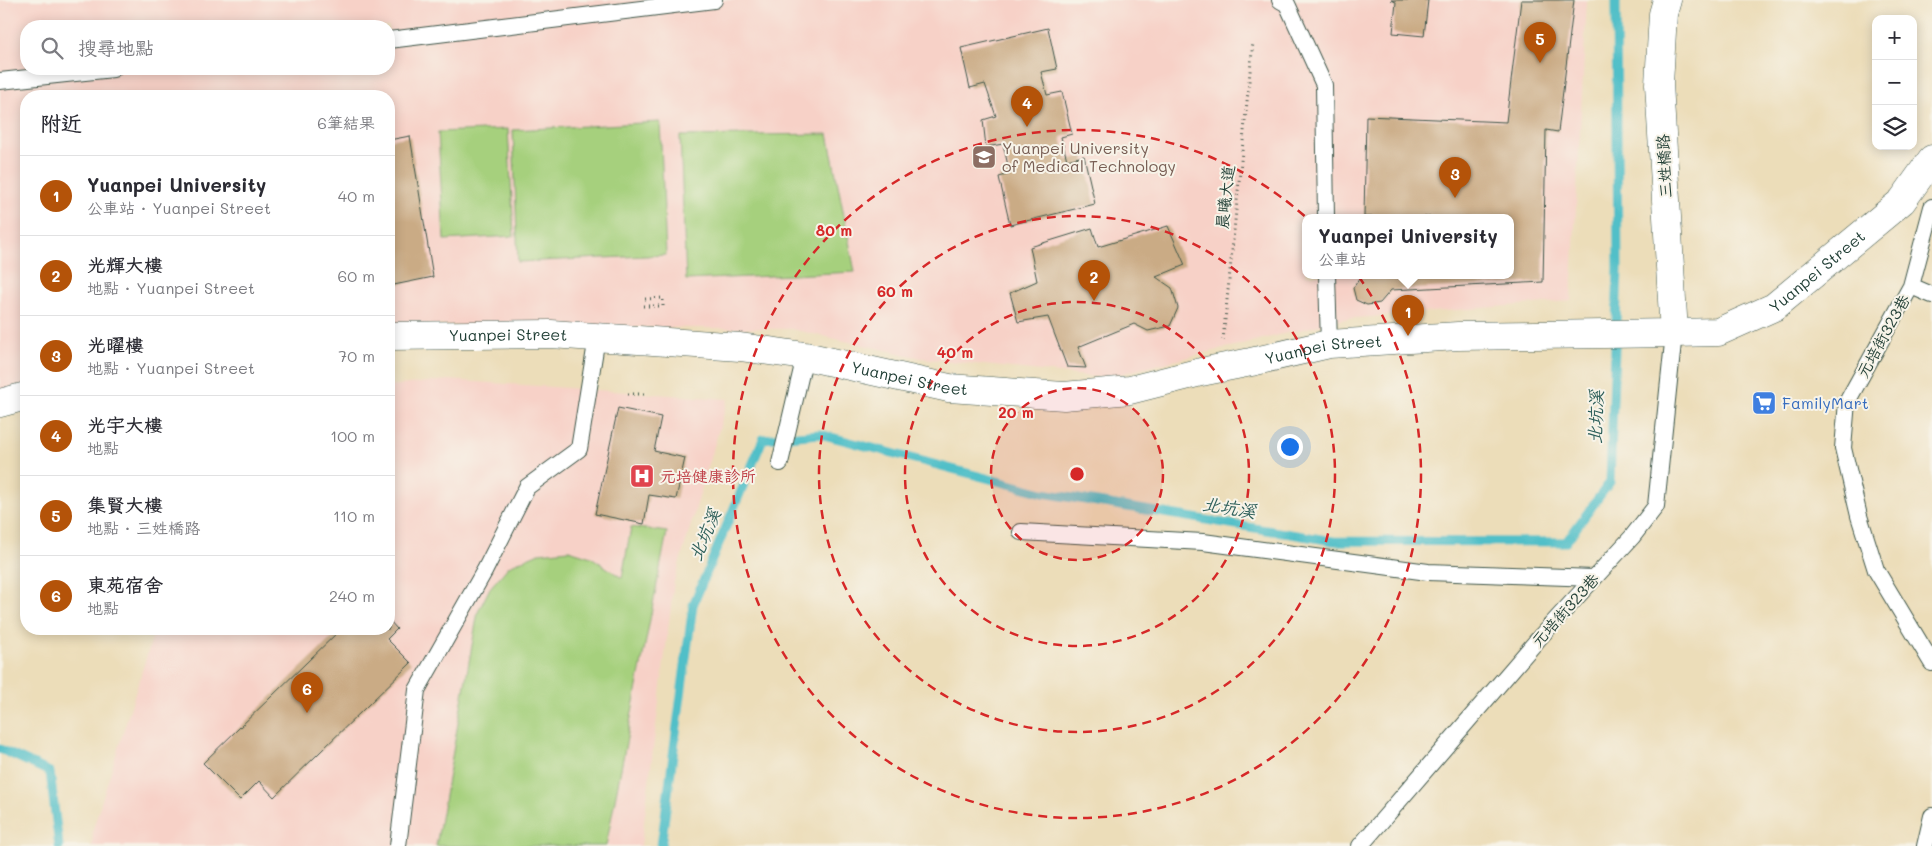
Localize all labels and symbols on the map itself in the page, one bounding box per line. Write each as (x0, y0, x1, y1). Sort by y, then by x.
pin: 5 (1524, 22, 1556, 63)
pin: 4 (1011, 86, 1043, 127)
street label: 三姓橋路 (1651, 134, 1676, 199)
place label: Yuanpei University of Medical Technology (1002, 137, 1176, 176)
school or university icon: Yuanpei University of Medical Technology (971, 144, 997, 170)
pin: 3 (1439, 157, 1471, 198)
street label: 晨曦大道 (1211, 164, 1238, 230)
text: 80 m (816, 220, 852, 240)
street label: Yuanpei Street (1764, 225, 1869, 317)
pin: 2 (1078, 260, 1110, 301)
text: 60 m (877, 281, 913, 301)
street label: 元培街323巷 (1851, 291, 1914, 381)
pin: 1 (1392, 295, 1424, 336)
street label: Yuanpei Street (448, 323, 568, 345)
street label: Yuanpei Street (1262, 330, 1383, 369)
text: 40 m (937, 342, 973, 362)
street label: Yuanpei Street (849, 356, 969, 399)
water label: 北坑溪 (1582, 389, 1608, 444)
supermarket icon: FamilyMart (1751, 390, 1777, 416)
place label: FamilyMart (1782, 392, 1869, 413)
text: 20 m (998, 402, 1034, 422)
your location (1277, 434, 1303, 460)
hospital icon: 元培健康診所 (629, 463, 655, 489)
place label: 元培健康診所 (660, 465, 756, 486)
centre of rings (1068, 465, 1086, 483)
water label: 北坑溪 (1201, 491, 1259, 523)
water label: 北坑溪 (682, 504, 726, 564)
street label: 元培街323巷 (1526, 569, 1603, 651)
pin: 6 (291, 672, 323, 713)

